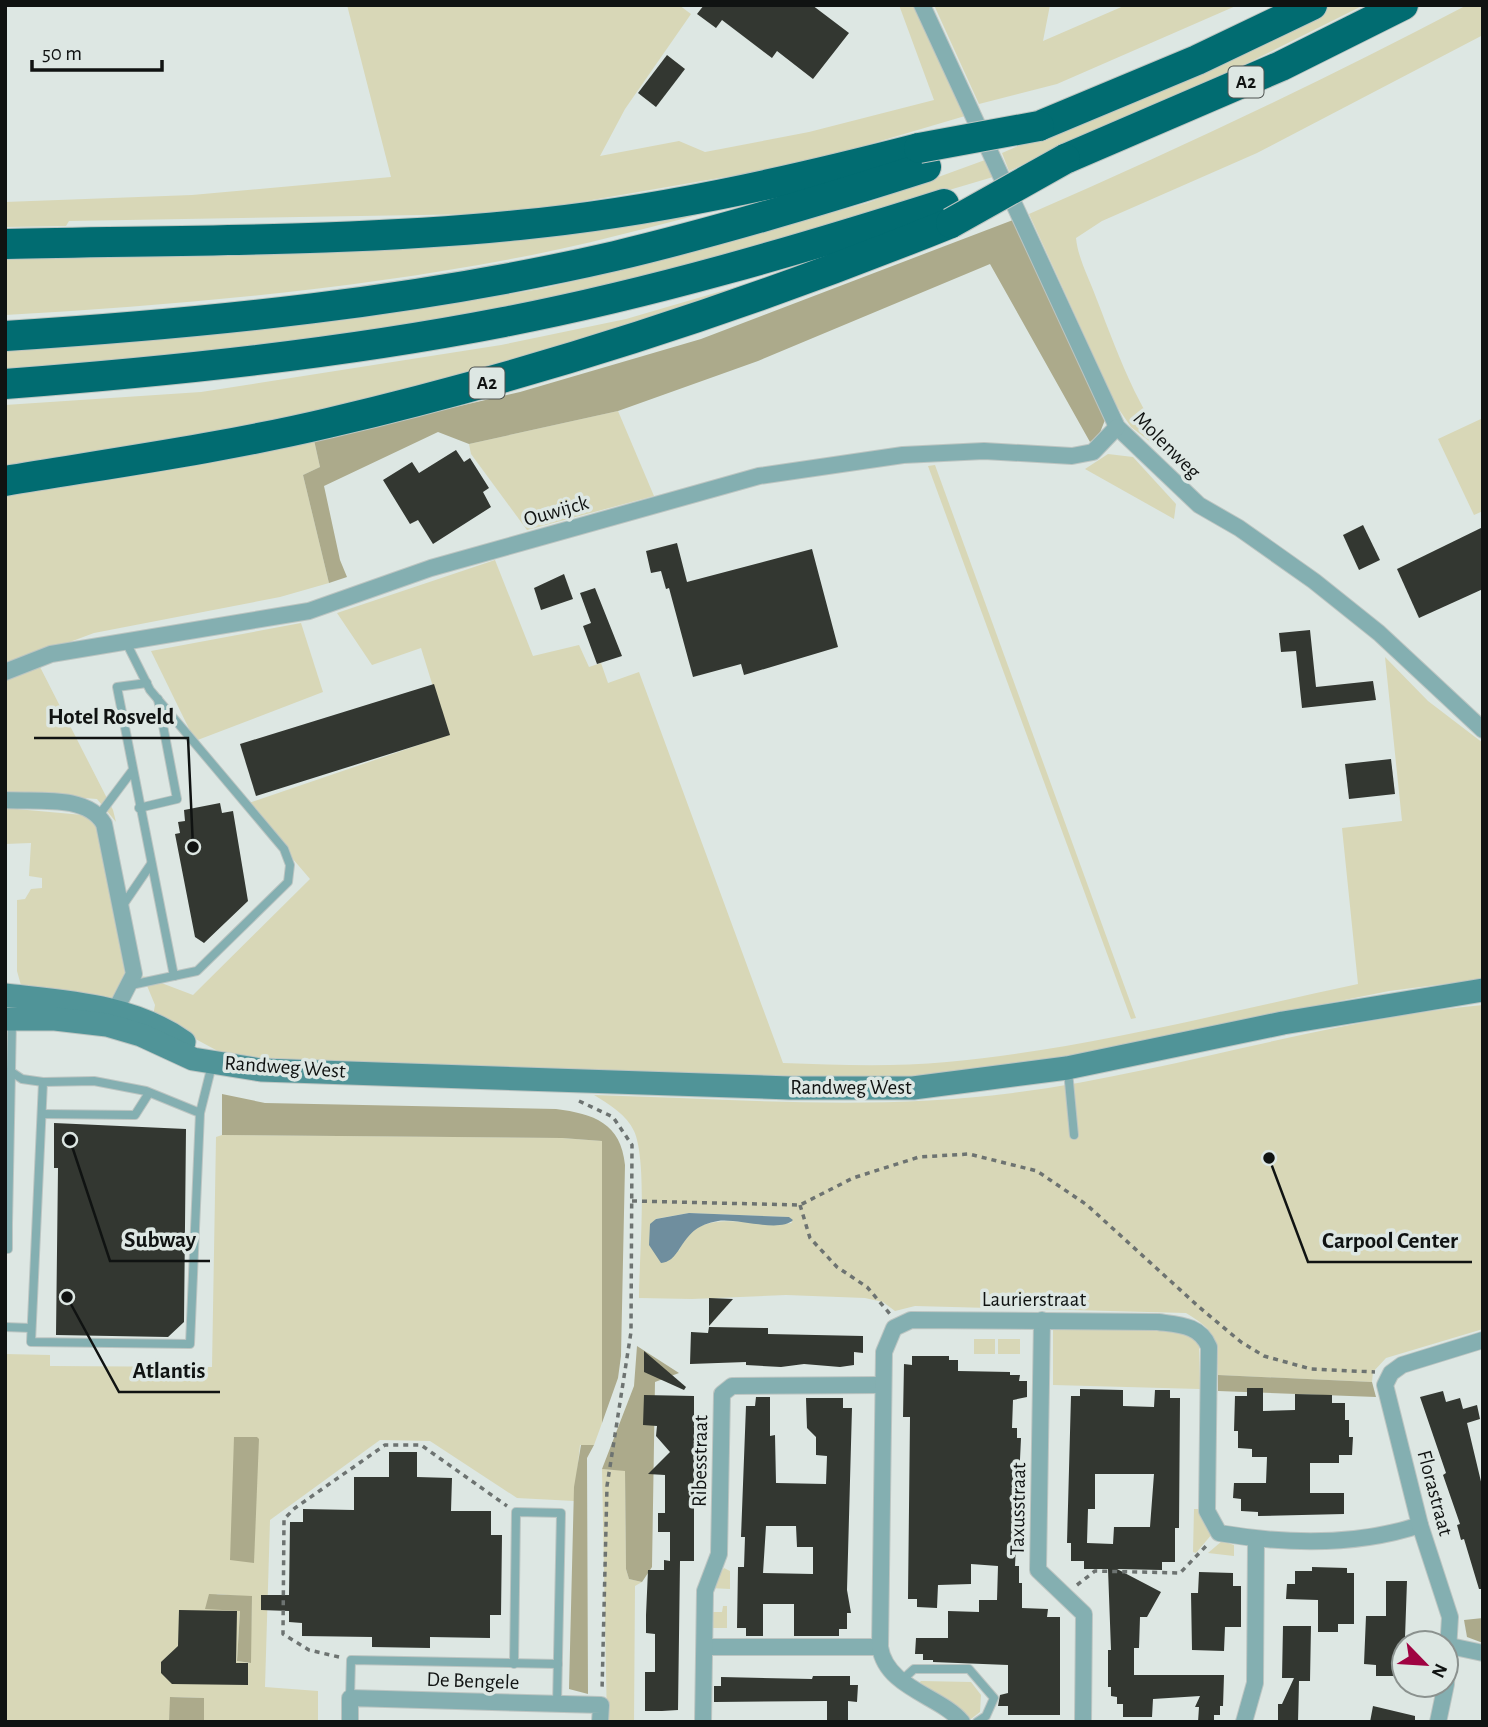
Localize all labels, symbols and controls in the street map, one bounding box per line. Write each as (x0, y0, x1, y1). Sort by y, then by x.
scale bar (32, 28, 161, 72)
text: 50 m (42, 43, 82, 64)
road number: A2 (1228, 66, 1264, 97)
road number: A2 (470, 368, 504, 398)
street label: Molenweg (1129, 407, 1205, 483)
street label: Ouwijck (521, 492, 591, 530)
callout: Hotel Rosveld (34, 694, 188, 738)
text: Hotel Rosveld (48, 706, 174, 729)
street label: Randweg West (224, 1052, 347, 1082)
street label: Randweg West (790, 1077, 912, 1098)
callout: Subway (110, 1217, 210, 1261)
callout: Carpool Center (1308, 1218, 1472, 1262)
text: Subway (124, 1229, 197, 1252)
text: Carpool Center (1322, 1230, 1458, 1253)
street label: Laurierstraat (982, 1289, 1087, 1310)
callout: Atlantis (119, 1348, 220, 1392)
text: Atlantis (133, 1360, 206, 1383)
street label: Ribesstraat (689, 1414, 711, 1507)
street label: Florastraat (1413, 1448, 1457, 1538)
street label: Taxusstraat (1007, 1462, 1029, 1556)
north arrow (1390, 1629, 1460, 1699)
text: N (1428, 1661, 1450, 1681)
street label: De Bengele (426, 1669, 520, 1693)

